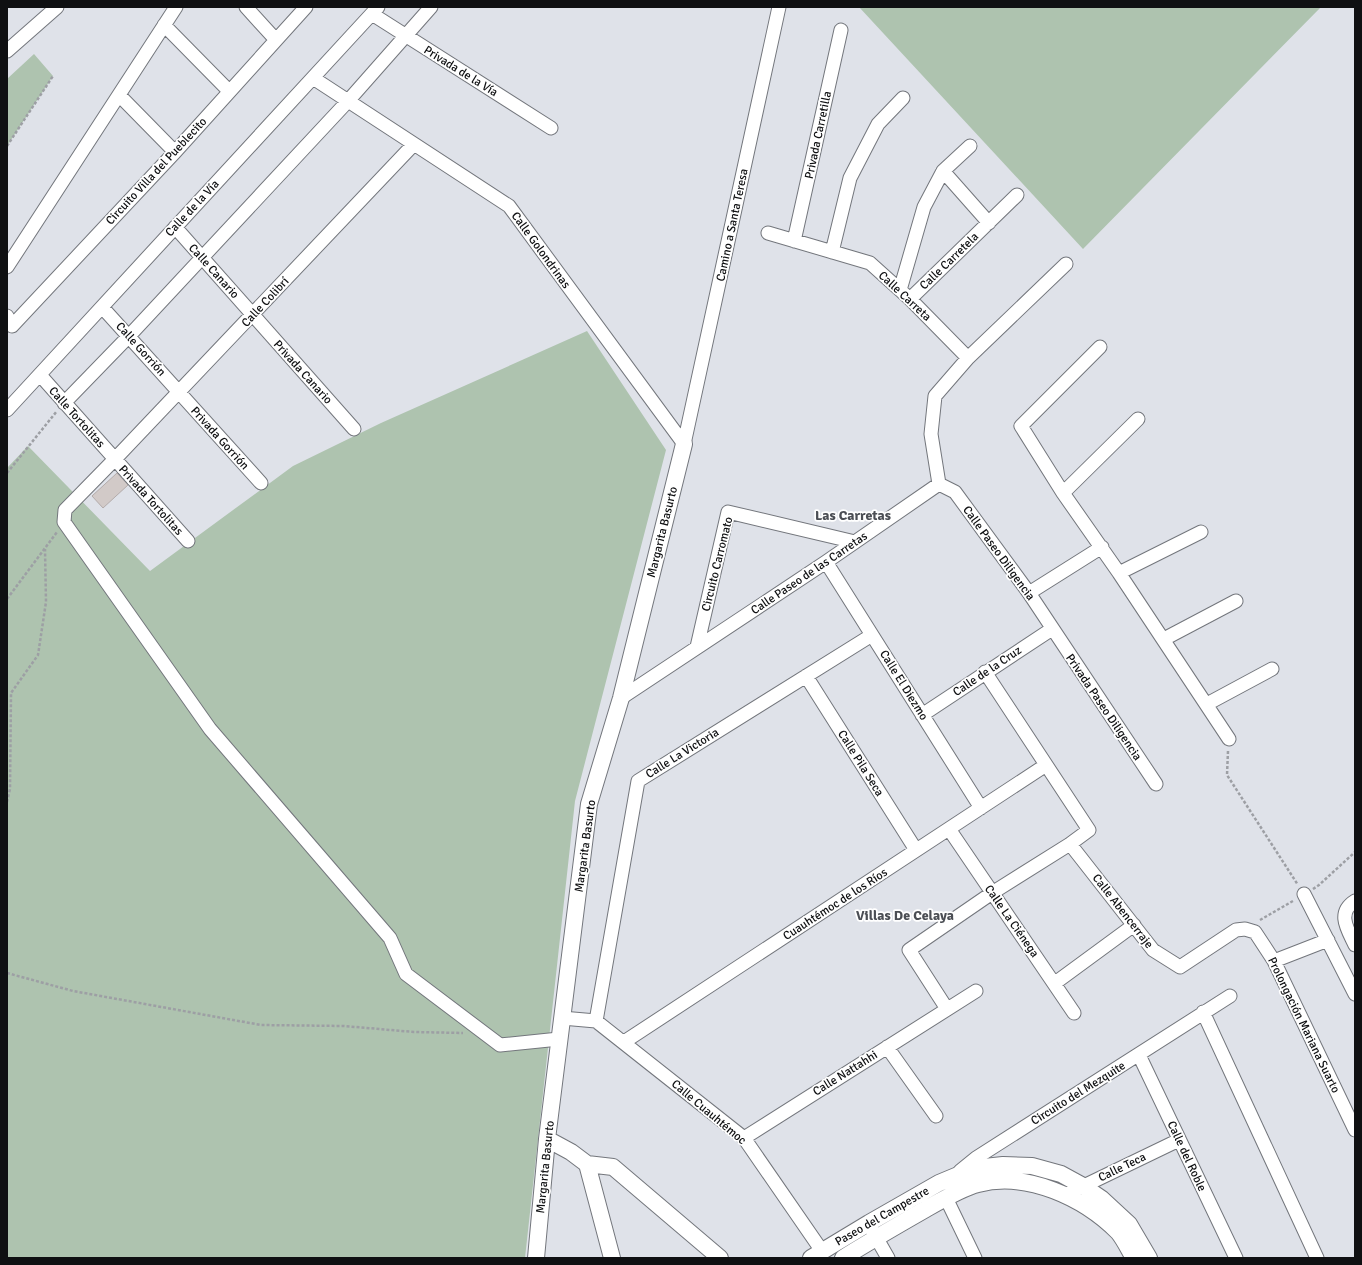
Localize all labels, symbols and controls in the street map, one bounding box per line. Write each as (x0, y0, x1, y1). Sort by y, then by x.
street label: Privada de la Vía (421, 43, 501, 100)
street label: Privada Carretilla (802, 90, 835, 180)
street label: Circuito Villa del Pueblecito (103, 114, 210, 228)
street label: Camino a Santa Teresa (713, 167, 752, 283)
street label: Calle de la Vía (162, 177, 222, 240)
street label: Calle Golondrinas (508, 209, 573, 291)
street label: Calle Carretela (917, 229, 982, 293)
street label: Calle Canario (185, 241, 242, 302)
street label: Calle Carreta (875, 268, 934, 325)
street label: Calle Colibrí (238, 274, 293, 330)
street label: Calle Gorrión (112, 319, 169, 380)
street label: Privada Canario (270, 337, 335, 407)
street label: Calle Tortolitas (45, 384, 108, 451)
street label: Privada Gorrión (187, 404, 252, 473)
street label: Privada Tortolitas (115, 462, 186, 539)
street label: Margarita Basurto (644, 485, 681, 579)
street label: Calle Paseo Diligencia (959, 503, 1038, 603)
district label: Las Carretas (815, 507, 891, 524)
street label: Circuito Carromato (698, 515, 736, 613)
street label: Calle Paseo de las Carretas (748, 529, 870, 618)
street label: Calle de la Cruz (950, 643, 1024, 700)
street label: Calle El Diezmo (876, 647, 931, 723)
street label: Privada Paseo Diligencia (1062, 651, 1145, 763)
street label: Calle La Victoria (643, 725, 722, 782)
street label: Calle Pila Seca (834, 727, 887, 799)
street label: Margarita Basurto (572, 799, 599, 893)
street label: Cuauhtémoc de los Ríos (780, 865, 890, 944)
street label: Calle Abencerraje (1089, 871, 1156, 952)
street label: Calle La Ciénega (981, 882, 1042, 960)
district label: Villas De Celaya (856, 907, 954, 924)
street label: Prolongación Mariana Suarto (1264, 955, 1343, 1096)
street label: Calle Nattahhi (810, 1048, 880, 1099)
street label: Circuito del Mezquite (1028, 1058, 1128, 1129)
street label: Calle Cuauhtémoc (668, 1077, 749, 1148)
street label: Calle del Roble (1164, 1118, 1209, 1194)
street label: Margarita Basurto (533, 1120, 558, 1214)
street label: Calle Teca (1096, 1149, 1149, 1185)
street label: Paseo del Campestre (833, 1183, 932, 1249)

